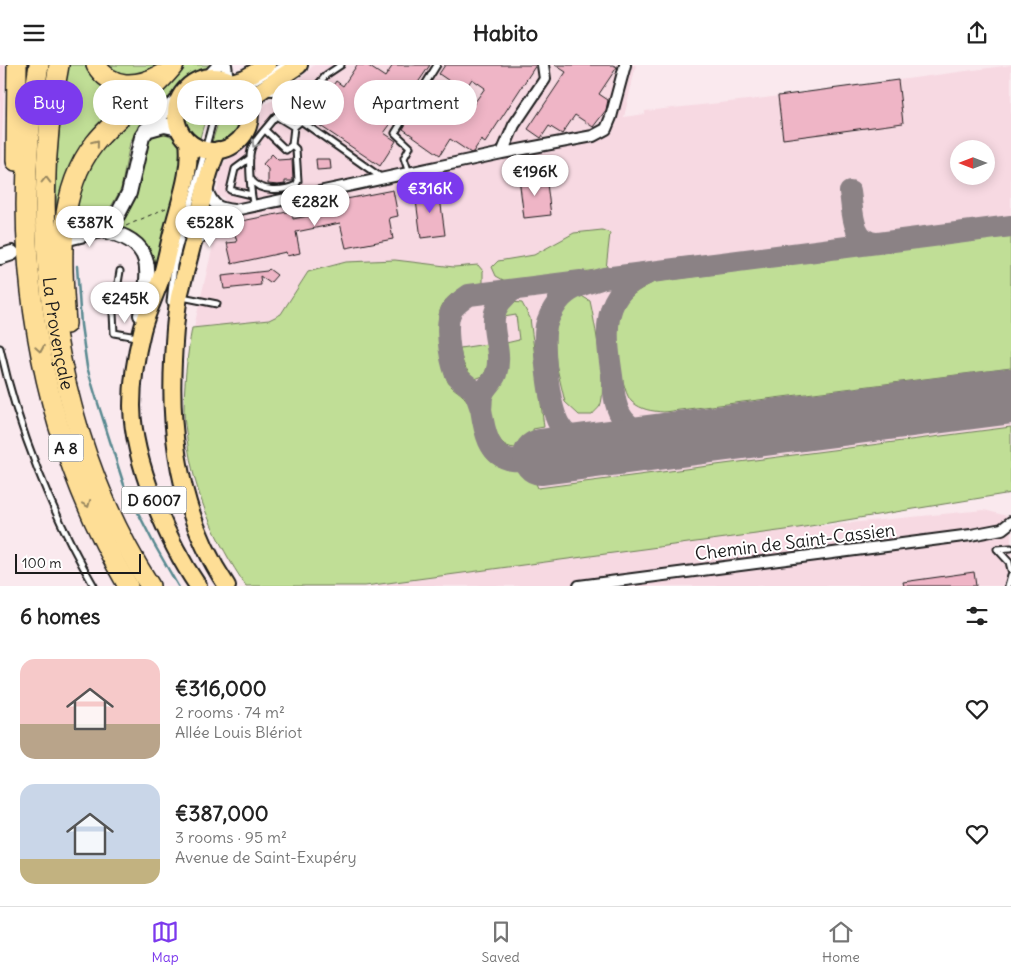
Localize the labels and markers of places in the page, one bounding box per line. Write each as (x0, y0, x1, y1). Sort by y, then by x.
pin: €196K (500, 155, 570, 197)
pin: €316K (395, 171, 465, 214)
pin: €282K (280, 185, 350, 227)
pin: €387K (55, 205, 125, 248)
pin: €528K (175, 205, 245, 248)
pin: €245K (90, 281, 160, 324)

